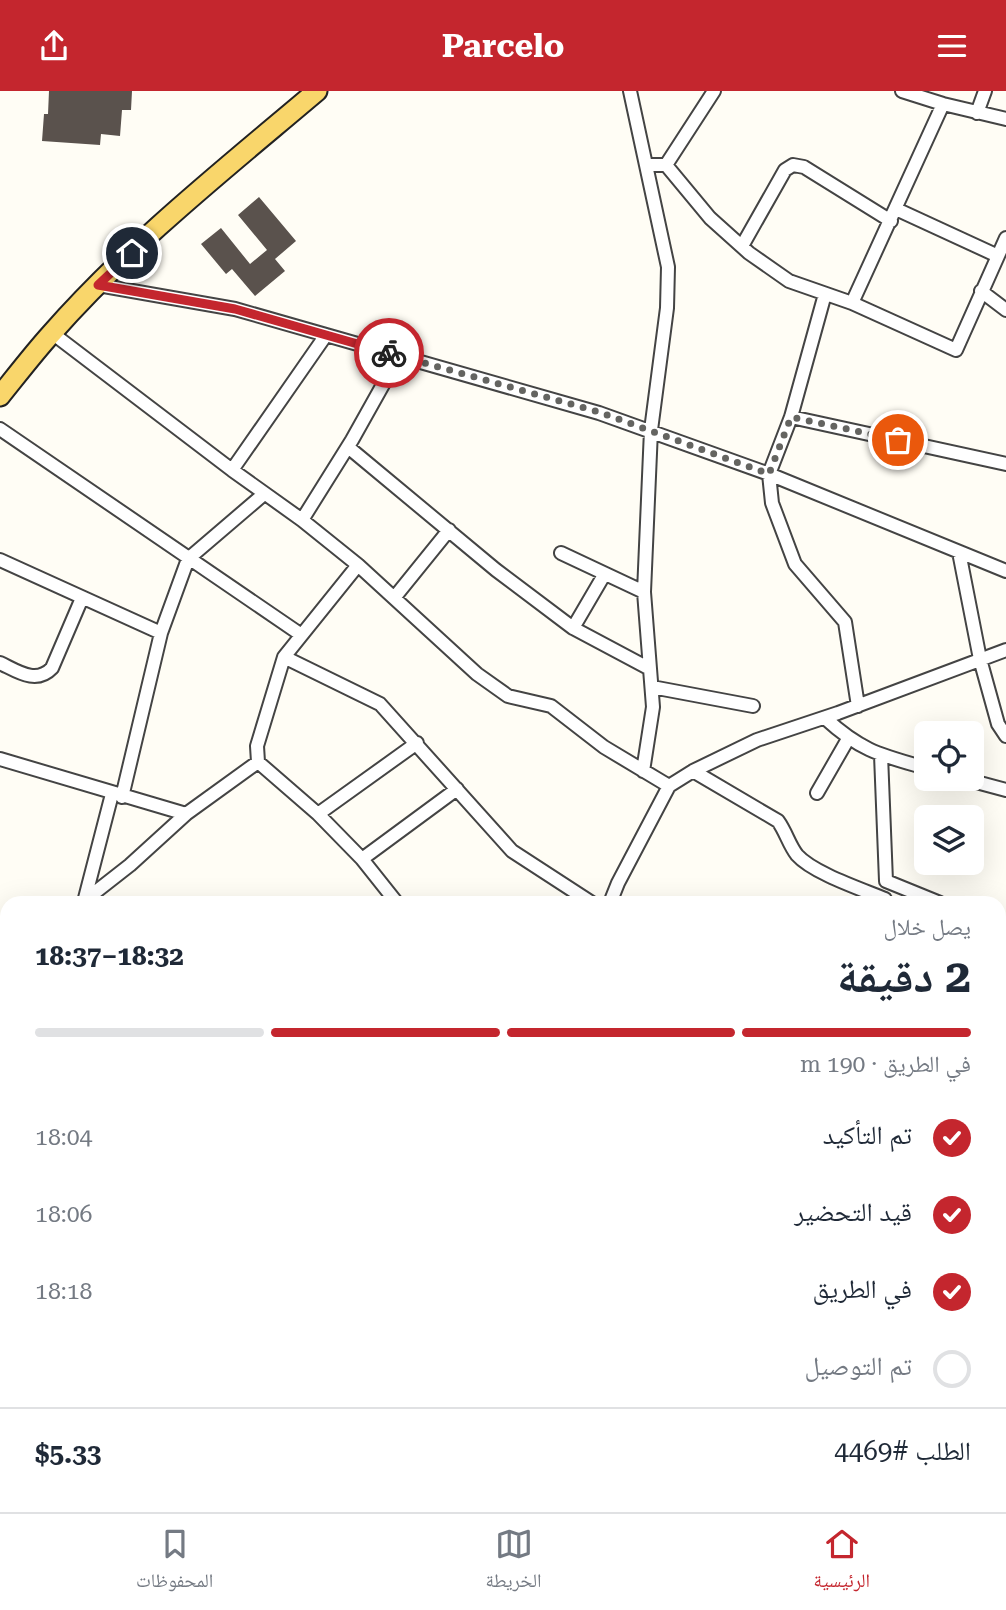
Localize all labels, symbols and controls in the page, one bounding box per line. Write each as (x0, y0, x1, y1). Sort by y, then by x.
icon: share (35, 27, 73, 65)
text: Parcelo (442, 27, 564, 65)
icon: menu (933, 27, 971, 65)
pin (102, 223, 162, 283)
icon: home (113, 234, 151, 272)
courier (354, 318, 424, 388)
icon: bike (370, 334, 408, 372)
pin (868, 410, 928, 470)
icon: bag (879, 421, 917, 459)
map controls (914, 721, 984, 875)
button: locate (914, 721, 984, 791)
button: layers (914, 805, 984, 875)
text: يصل خلال (883, 914, 971, 941)
text: 18:32–18:37 (35, 941, 184, 971)
text: 2 دقيقة (837, 949, 971, 1003)
text: في الطريق · 190 m (800, 1051, 971, 1078)
icon: check (933, 1119, 971, 1157)
text: تم التأكيد (823, 1120, 912, 1150)
text: 18:04 (35, 1124, 92, 1151)
icon: check (933, 1196, 971, 1234)
text: قيد التحضير (794, 1197, 912, 1227)
text: 18:06 (35, 1201, 92, 1228)
icon: check (933, 1273, 971, 1311)
text: في الطريق (812, 1274, 912, 1304)
text: 18:18 (35, 1278, 92, 1305)
text: تم التوصيل (804, 1351, 912, 1381)
text: الطلب #4469 (834, 1436, 971, 1466)
text: $5.33 (35, 1439, 101, 1469)
tab: المحفوظات (136, 1525, 213, 1599)
tab: الخريطة (486, 1525, 541, 1599)
tab: الرئيسية (814, 1525, 870, 1599)

